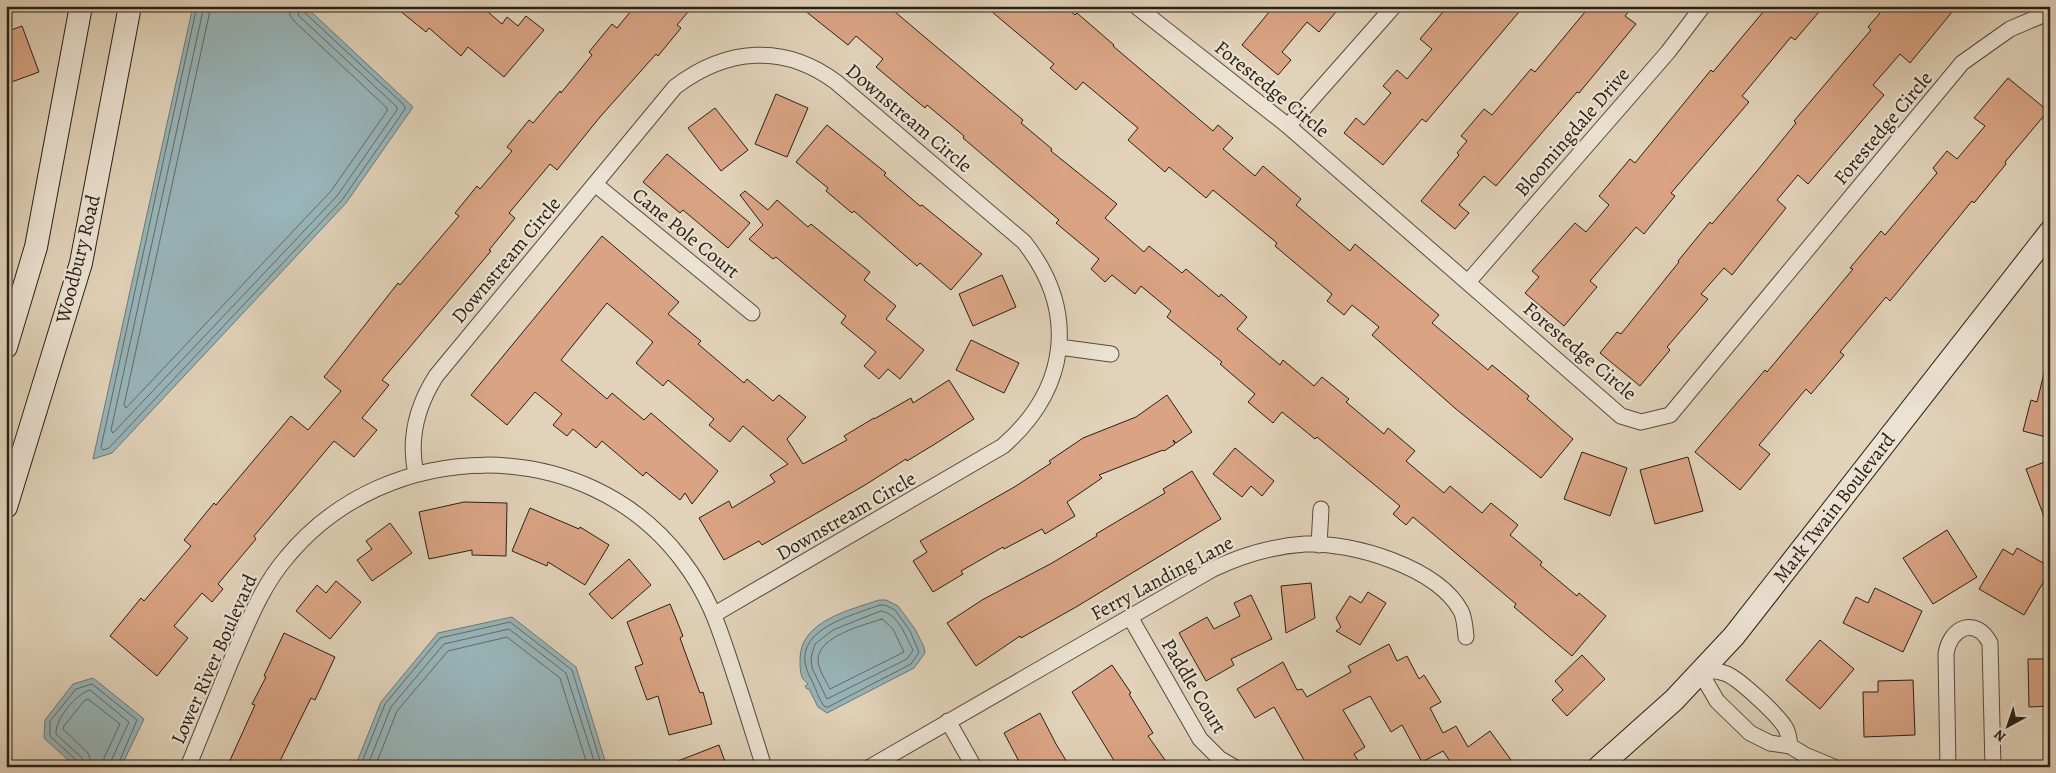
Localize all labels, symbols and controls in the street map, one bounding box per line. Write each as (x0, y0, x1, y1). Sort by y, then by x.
street label: Forestedge Circle (1209, 34, 1335, 144)
street label: Downstream Circle (840, 57, 978, 179)
street label: Bloomingdale Drive (1508, 62, 1636, 202)
street label: Forestedge Circle (1827, 65, 1939, 191)
street label: Cane Pole Court (627, 181, 746, 285)
street label: Downstream Circle (445, 191, 567, 329)
street label: Woodbury Road (49, 192, 107, 327)
street label: Forestedge Circle (1517, 295, 1643, 407)
street label: Mark Twain Boulevard (1767, 427, 1901, 589)
street label: Downstream Circle (771, 465, 921, 567)
street label: Ferry Landing Lane (1086, 529, 1238, 627)
street label: Lower River Boulevard (164, 569, 264, 748)
street label: Paddle Court (1155, 633, 1233, 739)
north arrow (1984, 700, 2034, 750)
text: N (1990, 725, 2010, 746)

